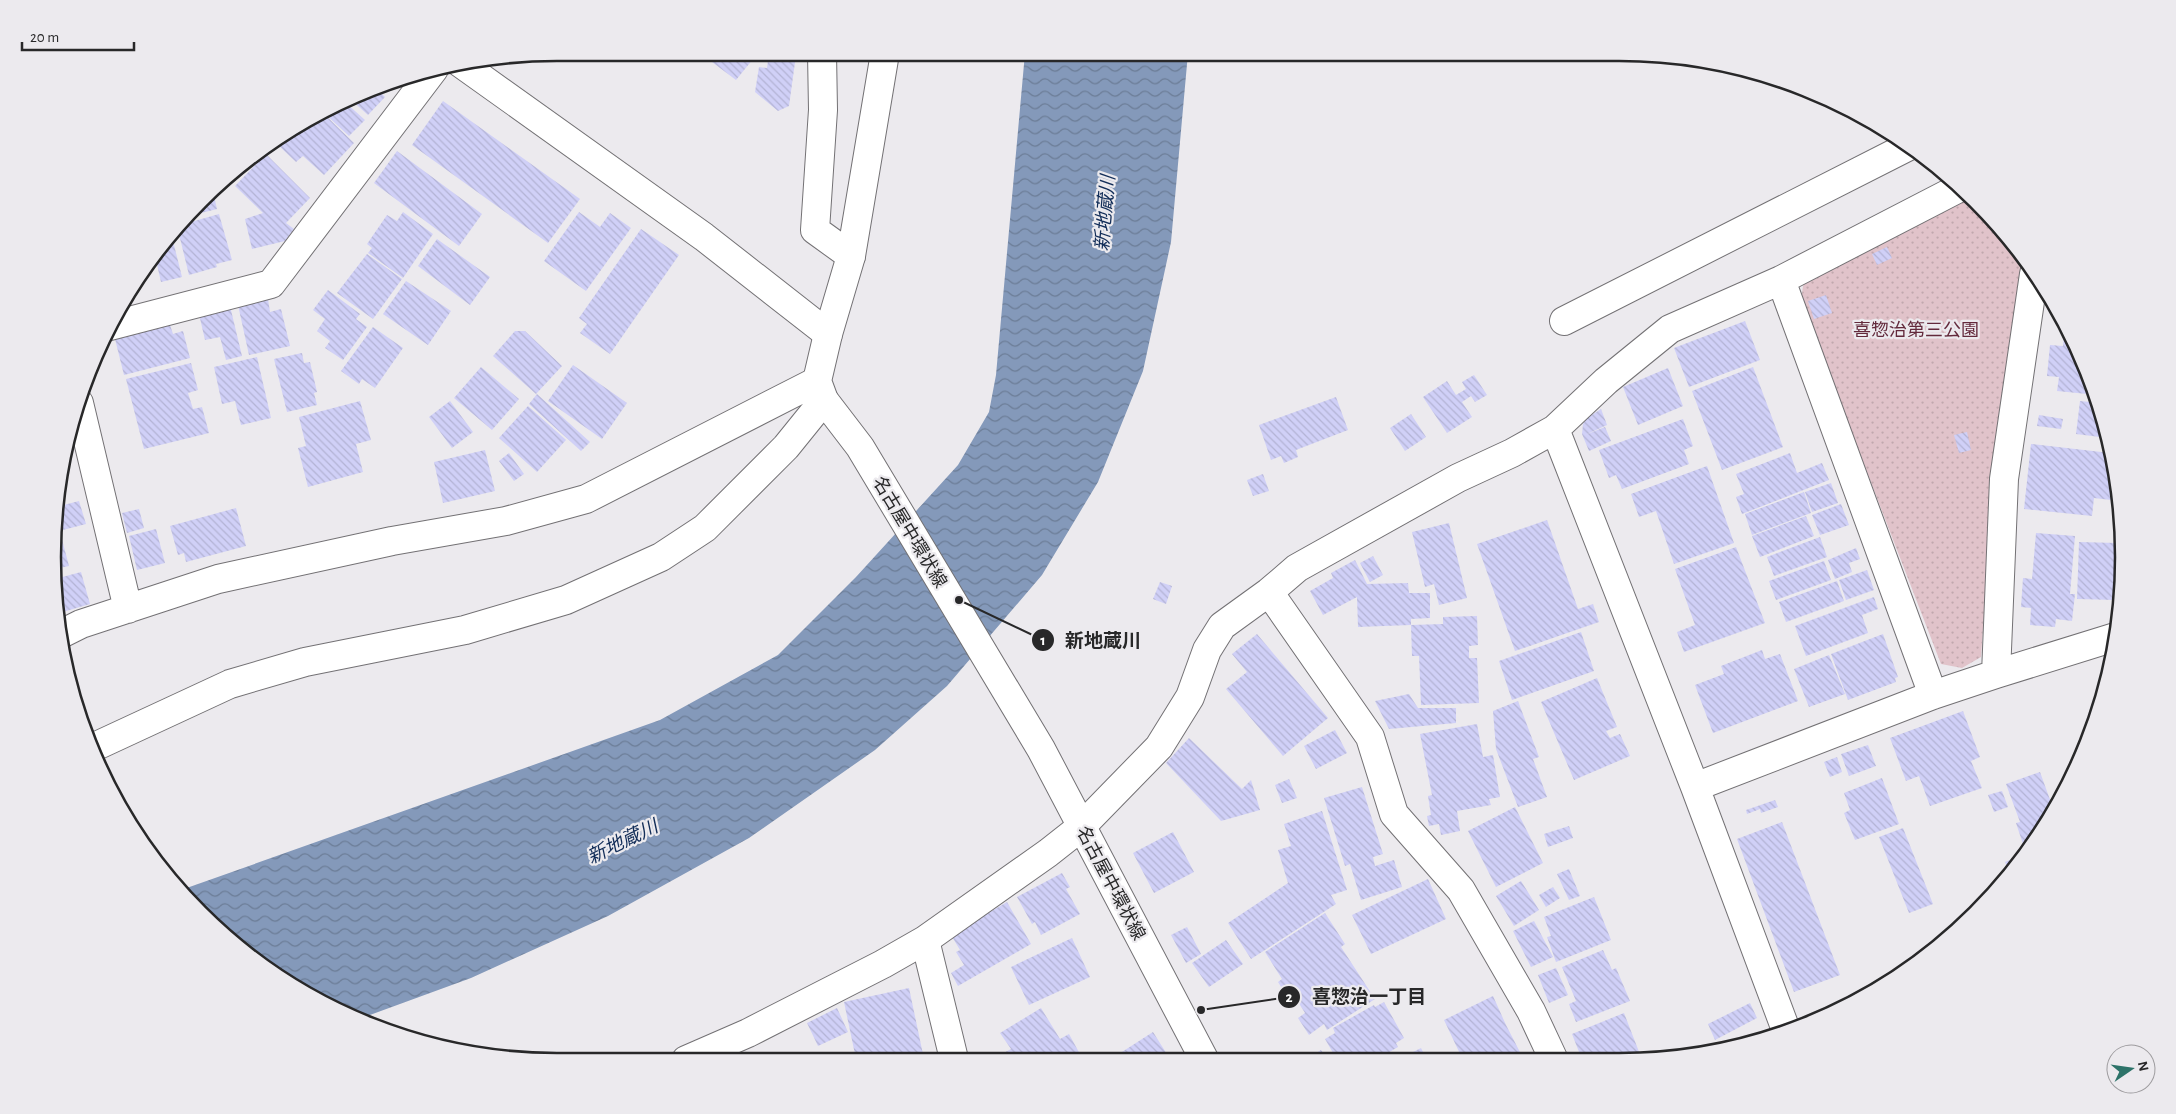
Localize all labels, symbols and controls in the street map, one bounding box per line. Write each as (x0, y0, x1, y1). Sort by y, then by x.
scale bar (22, 20, 135, 52)
text: 20 m (30, 30, 59, 45)
water label: 新地蔵川 (1092, 172, 1118, 252)
park label: 喜惣治第三公園 (1853, 320, 1979, 340)
street label: 名古屋中環状線 (869, 473, 951, 591)
callout: 新地蔵川 (1030, 623, 1151, 657)
text: 新地蔵川 (1065, 631, 1141, 651)
text: 1 (1040, 633, 1046, 648)
water label: 新地蔵川 (584, 815, 663, 868)
street label: 名古屋中環状線 (1073, 823, 1149, 943)
callout: 喜惣治一丁目 (1277, 980, 1436, 1014)
text: 喜惣治一丁目 (1312, 986, 1426, 1007)
text: 2 (1285, 990, 1293, 1005)
north arrow (2106, 1044, 2156, 1094)
text: N (2135, 1060, 2151, 1073)

